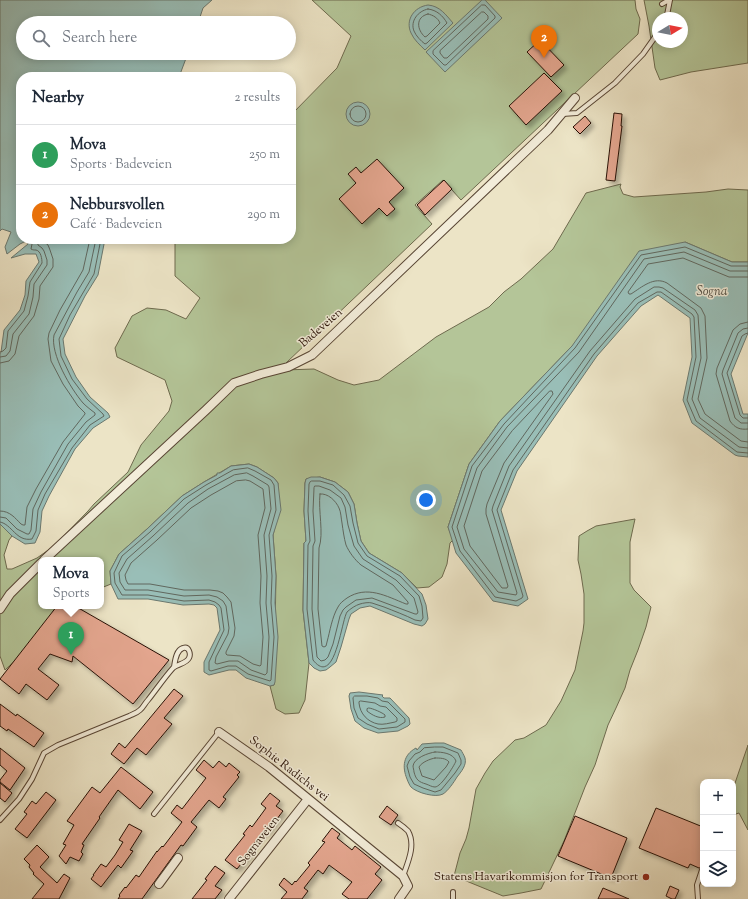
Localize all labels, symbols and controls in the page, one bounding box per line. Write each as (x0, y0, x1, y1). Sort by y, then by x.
north arrow (652, 12, 688, 48)
search box (16, 16, 296, 60)
pin: 2 (531, 25, 557, 58)
icon: search (30, 27, 52, 49)
text: Search here (62, 28, 137, 49)
text: Nearby (32, 86, 84, 110)
text: 2 results (235, 89, 280, 107)
text: Mova (70, 135, 106, 156)
text: 1 (43, 146, 47, 164)
text: 250 m (249, 146, 280, 164)
text: Sports · Badeveien (70, 156, 172, 174)
text: Nebbursvollen (70, 195, 165, 216)
text: 2 (42, 206, 48, 224)
text: 290 m (247, 206, 280, 224)
text: Café · Badeveien (70, 216, 162, 234)
water label: Sogna (696, 283, 728, 301)
street label: Badeveien (295, 304, 347, 352)
your location (416, 490, 436, 510)
popup (38, 557, 104, 609)
text: Mova (53, 564, 89, 585)
text: Sports (53, 585, 89, 603)
pin: 1 (58, 622, 84, 655)
street label: Sophie Radichs vei (245, 732, 333, 806)
map controls (700, 779, 736, 887)
button: + (700, 779, 736, 815)
street label: Sognaveien (234, 812, 284, 870)
button: − (700, 815, 736, 851)
button: layers (700, 851, 736, 887)
place label: Statens Havarikommisjon for Transport (434, 868, 638, 886)
marker: Statens Havarikommisjon for Transport (641, 872, 651, 882)

